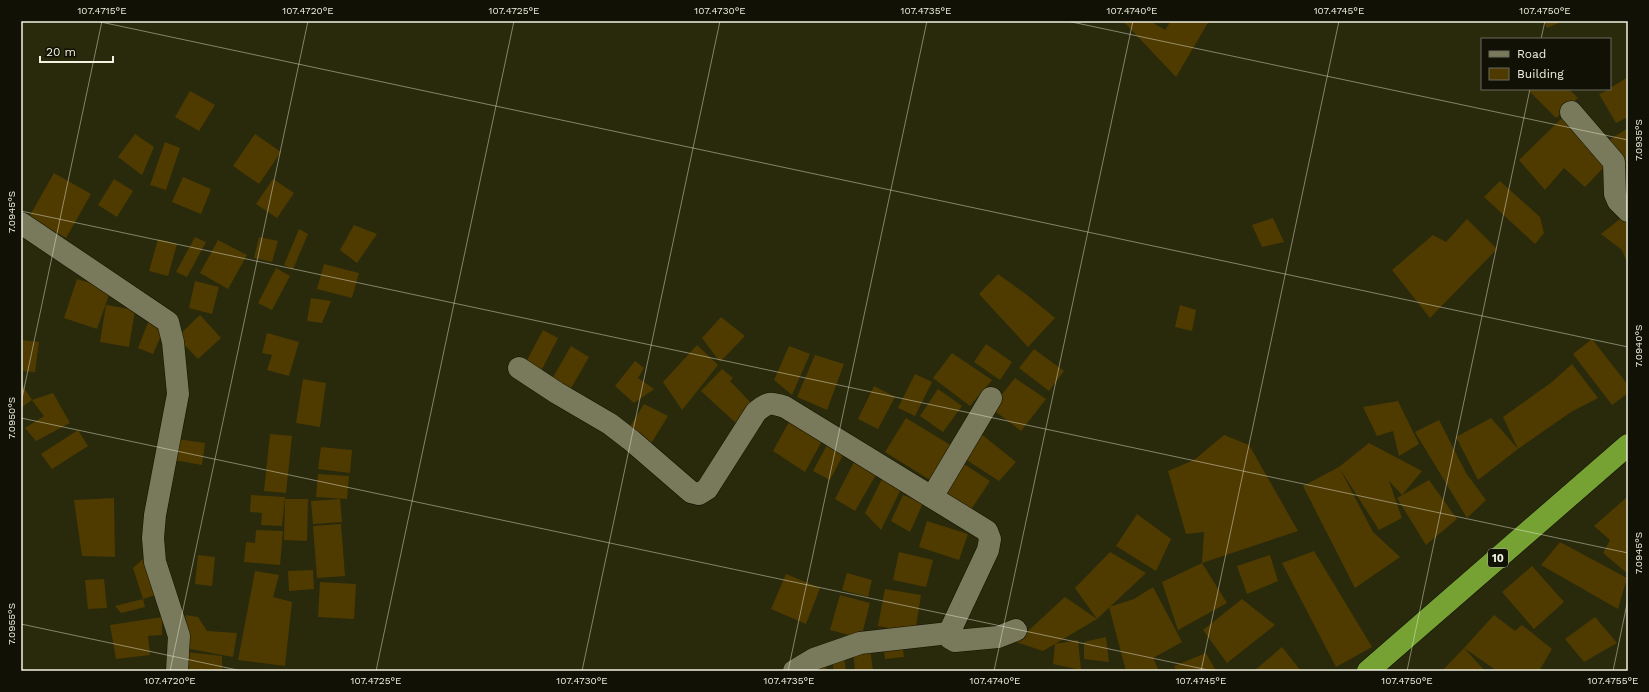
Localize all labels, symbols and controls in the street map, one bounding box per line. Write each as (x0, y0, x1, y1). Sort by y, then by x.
text: 107.4715°E (77, 5, 127, 16)
text: 107.4720°E (282, 5, 334, 16)
text: 107.4725°E (489, 5, 539, 16)
text: 107.4730°E (694, 5, 746, 16)
text: 107.4735°E (901, 5, 951, 16)
text: 107.4740°E (1107, 5, 1158, 16)
text: 107.4745°E (1314, 5, 1364, 16)
text: 107.4750°E (1519, 5, 1571, 16)
scale bar (40, 38, 113, 64)
legend (1481, 38, 1611, 90)
text: 20 m (46, 45, 76, 59)
text: Road (1517, 47, 1546, 61)
text: Building (1517, 67, 1564, 81)
text: 7.0935°S (1633, 119, 1644, 161)
text: 7.0945°S (6, 191, 17, 233)
text: 7.0940°S (1633, 325, 1644, 367)
text: 7.0950°S (6, 397, 17, 439)
text: 7.0945°S (1633, 532, 1644, 574)
road number: 10 (1488, 549, 1508, 567)
text: 7.0955°S (6, 603, 17, 645)
text: 107.4720°E (144, 675, 196, 686)
text: 107.4725°E (351, 675, 401, 686)
text: 107.4730°E (556, 675, 608, 686)
text: 107.4735°E (764, 675, 814, 686)
text: 107.4740°E (970, 675, 1021, 686)
text: 107.4745°E (1176, 675, 1226, 686)
text: 107.4750°E (1381, 675, 1433, 686)
text: 107.4755°E (1588, 675, 1638, 686)

